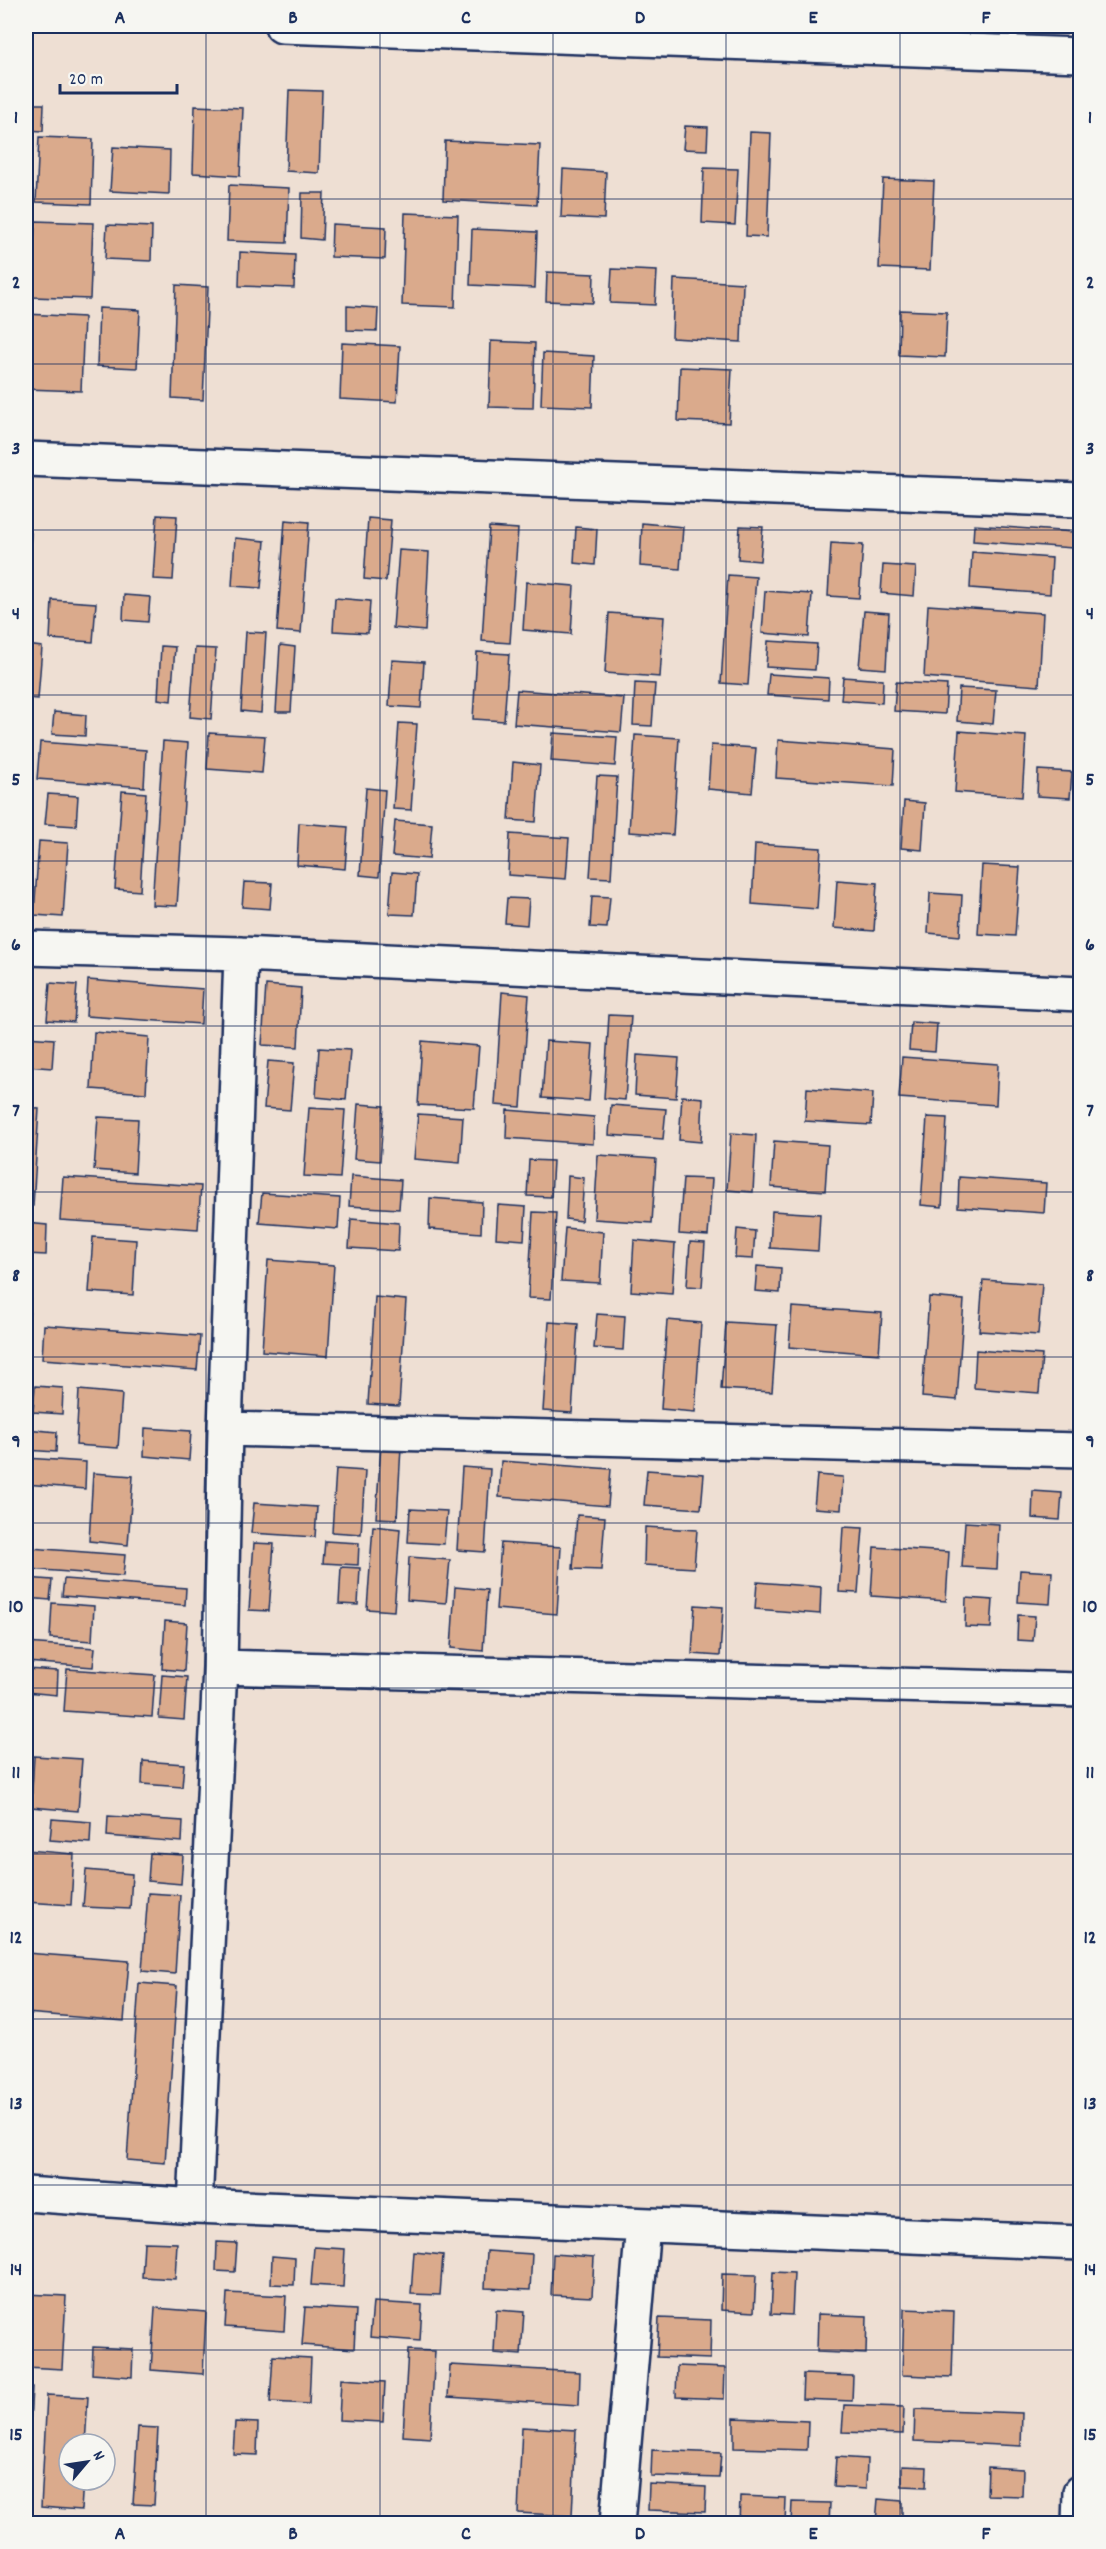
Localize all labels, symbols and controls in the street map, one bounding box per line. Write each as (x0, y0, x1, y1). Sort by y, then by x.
text: A (115, 5, 126, 33)
text: B (288, 5, 298, 33)
text: C (461, 5, 471, 33)
text: D (635, 5, 646, 33)
text: E (808, 5, 818, 33)
text: F (982, 5, 992, 33)
scale bar (60, 57, 177, 95)
text: 20 m (69, 68, 103, 93)
text: 1 (14, 105, 18, 133)
text: 1 (1088, 105, 1092, 133)
text: 2 (12, 270, 20, 298)
text: 2 (1086, 270, 1094, 298)
text: 3 (12, 436, 20, 464)
text: 3 (1086, 436, 1094, 464)
text: 4 (12, 601, 20, 629)
text: 4 (1086, 601, 1094, 629)
text: 5 (11, 767, 21, 795)
text: 5 (1085, 767, 1095, 795)
text: 6 (11, 932, 21, 960)
text: 6 (1085, 932, 1095, 960)
text: 7 (12, 1098, 20, 1126)
text: 7 (1086, 1098, 1094, 1126)
text: 8 (12, 1263, 20, 1291)
text: 8 (1086, 1263, 1094, 1291)
text: 9 (11, 1429, 21, 1457)
text: 9 (1085, 1429, 1095, 1457)
text: 10 (8, 1594, 24, 1622)
text: 10 (1082, 1594, 1098, 1622)
text: 11 (12, 1760, 20, 1788)
text: 11 (1086, 1760, 1094, 1788)
text: 12 (9, 1925, 23, 1953)
text: 12 (1083, 1925, 1097, 1953)
text: 13 (9, 2091, 23, 2119)
text: 13 (1083, 2091, 1097, 2119)
text: 14 (10, 2257, 22, 2285)
text: 14 (1084, 2257, 1096, 2285)
text: 15 (9, 2422, 23, 2450)
text: 15 (1083, 2422, 1097, 2450)
north arrow (57, 2432, 117, 2492)
text: N (86, 2447, 110, 2465)
text: A (115, 2521, 126, 2549)
text: B (288, 2521, 298, 2549)
text: C (461, 2521, 471, 2549)
text: D (635, 2521, 646, 2549)
text: E (808, 2521, 818, 2549)
text: F (982, 2521, 992, 2549)

